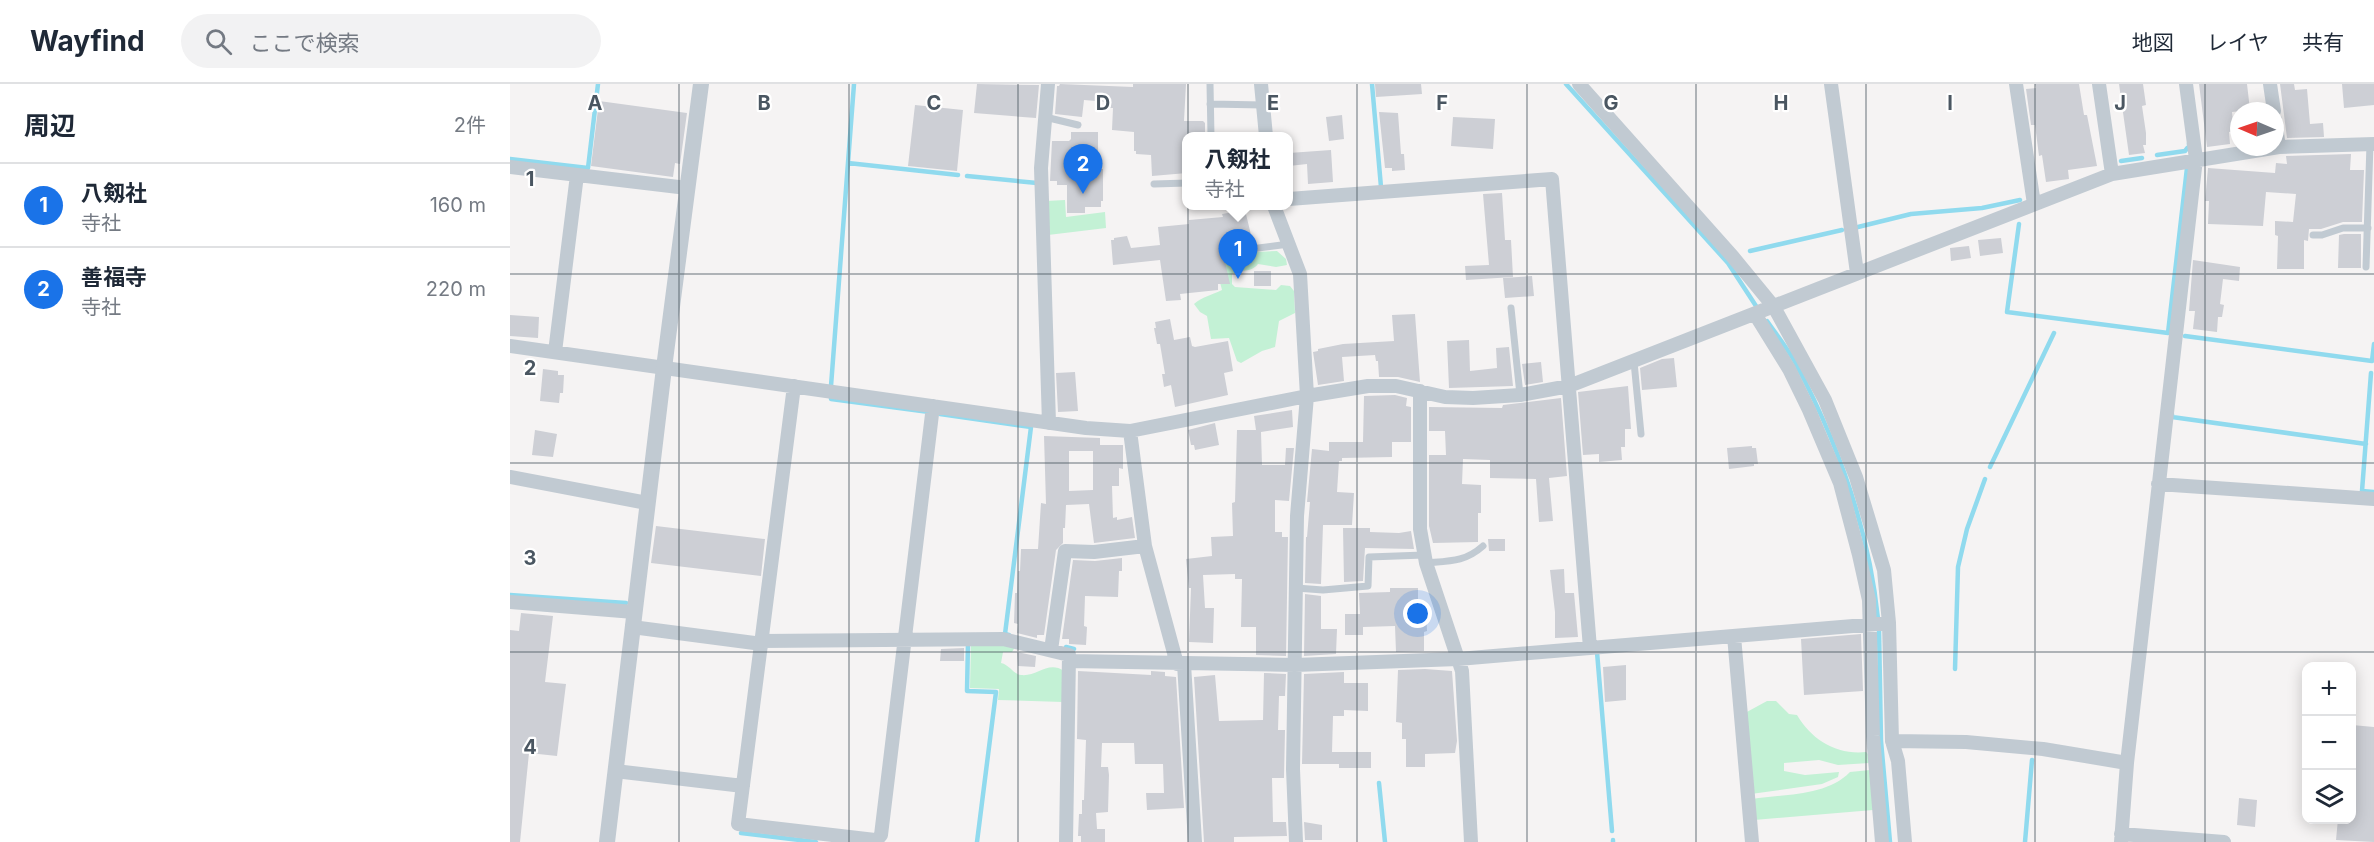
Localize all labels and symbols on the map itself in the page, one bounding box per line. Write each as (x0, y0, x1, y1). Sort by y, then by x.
text: A (588, 91, 603, 115)
text: B (757, 91, 771, 115)
text: C (927, 91, 941, 115)
text: D (1096, 91, 1110, 115)
text: E (1267, 91, 1279, 115)
text: F (1436, 91, 1448, 115)
text: G (1603, 91, 1619, 115)
text: H (1774, 91, 1788, 115)
text: I (1947, 91, 1953, 115)
text: J (2114, 91, 2126, 115)
north arrow (2230, 102, 2284, 156)
pin: 2 (1064, 144, 1102, 194)
text: 1 (526, 167, 534, 191)
pin: 1 (1218, 230, 1258, 279)
text: 2 (524, 356, 536, 380)
text: 3 (524, 546, 536, 570)
your location (1403, 599, 1432, 628)
text: 4 (523, 735, 537, 759)

